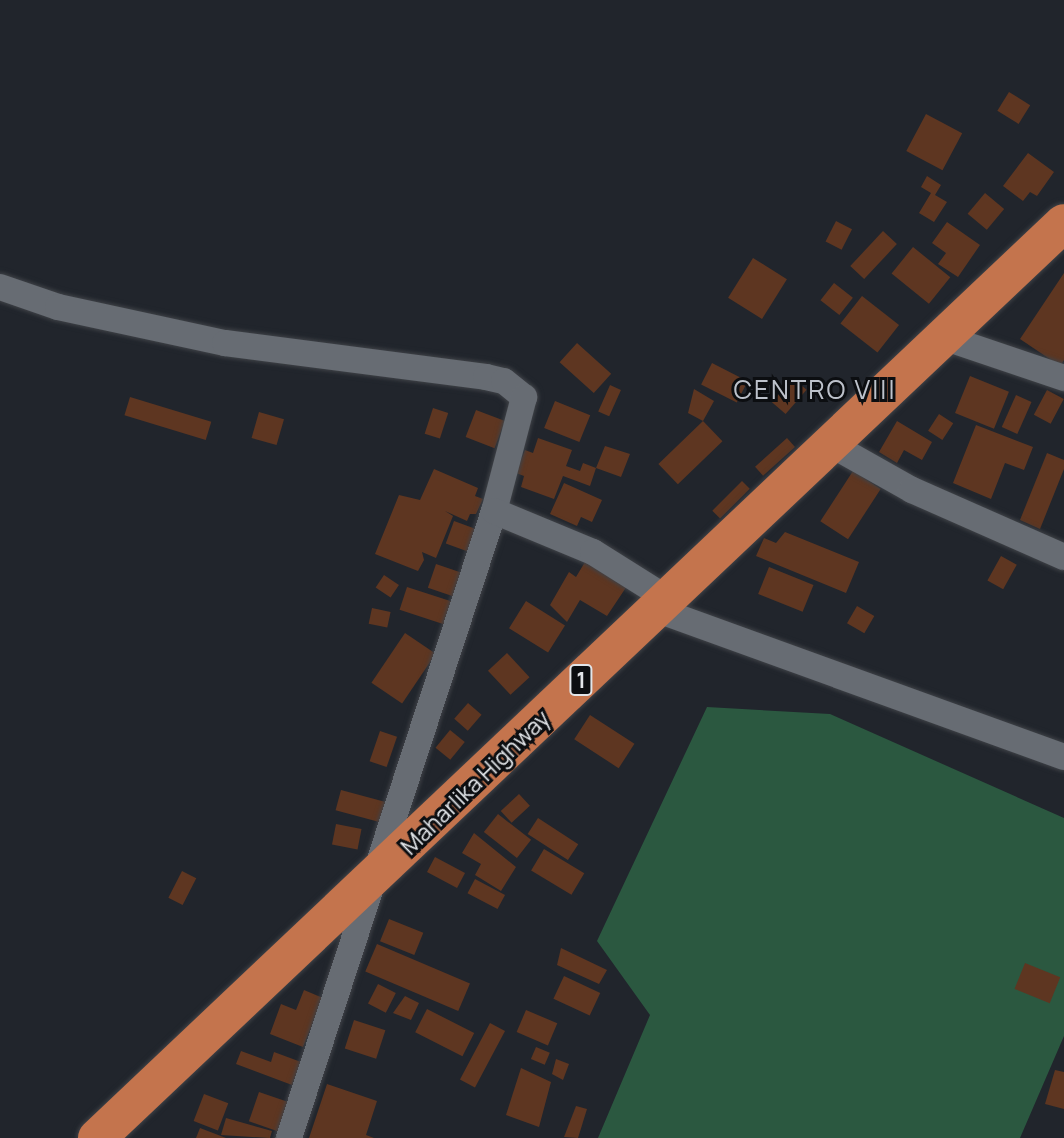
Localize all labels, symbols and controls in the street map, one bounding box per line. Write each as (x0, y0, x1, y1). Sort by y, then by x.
district label: CENTRO VIII (735, 374, 895, 406)
road number: 1 (569, 662, 593, 698)
street label: Maharlika Highway (395, 704, 555, 860)

